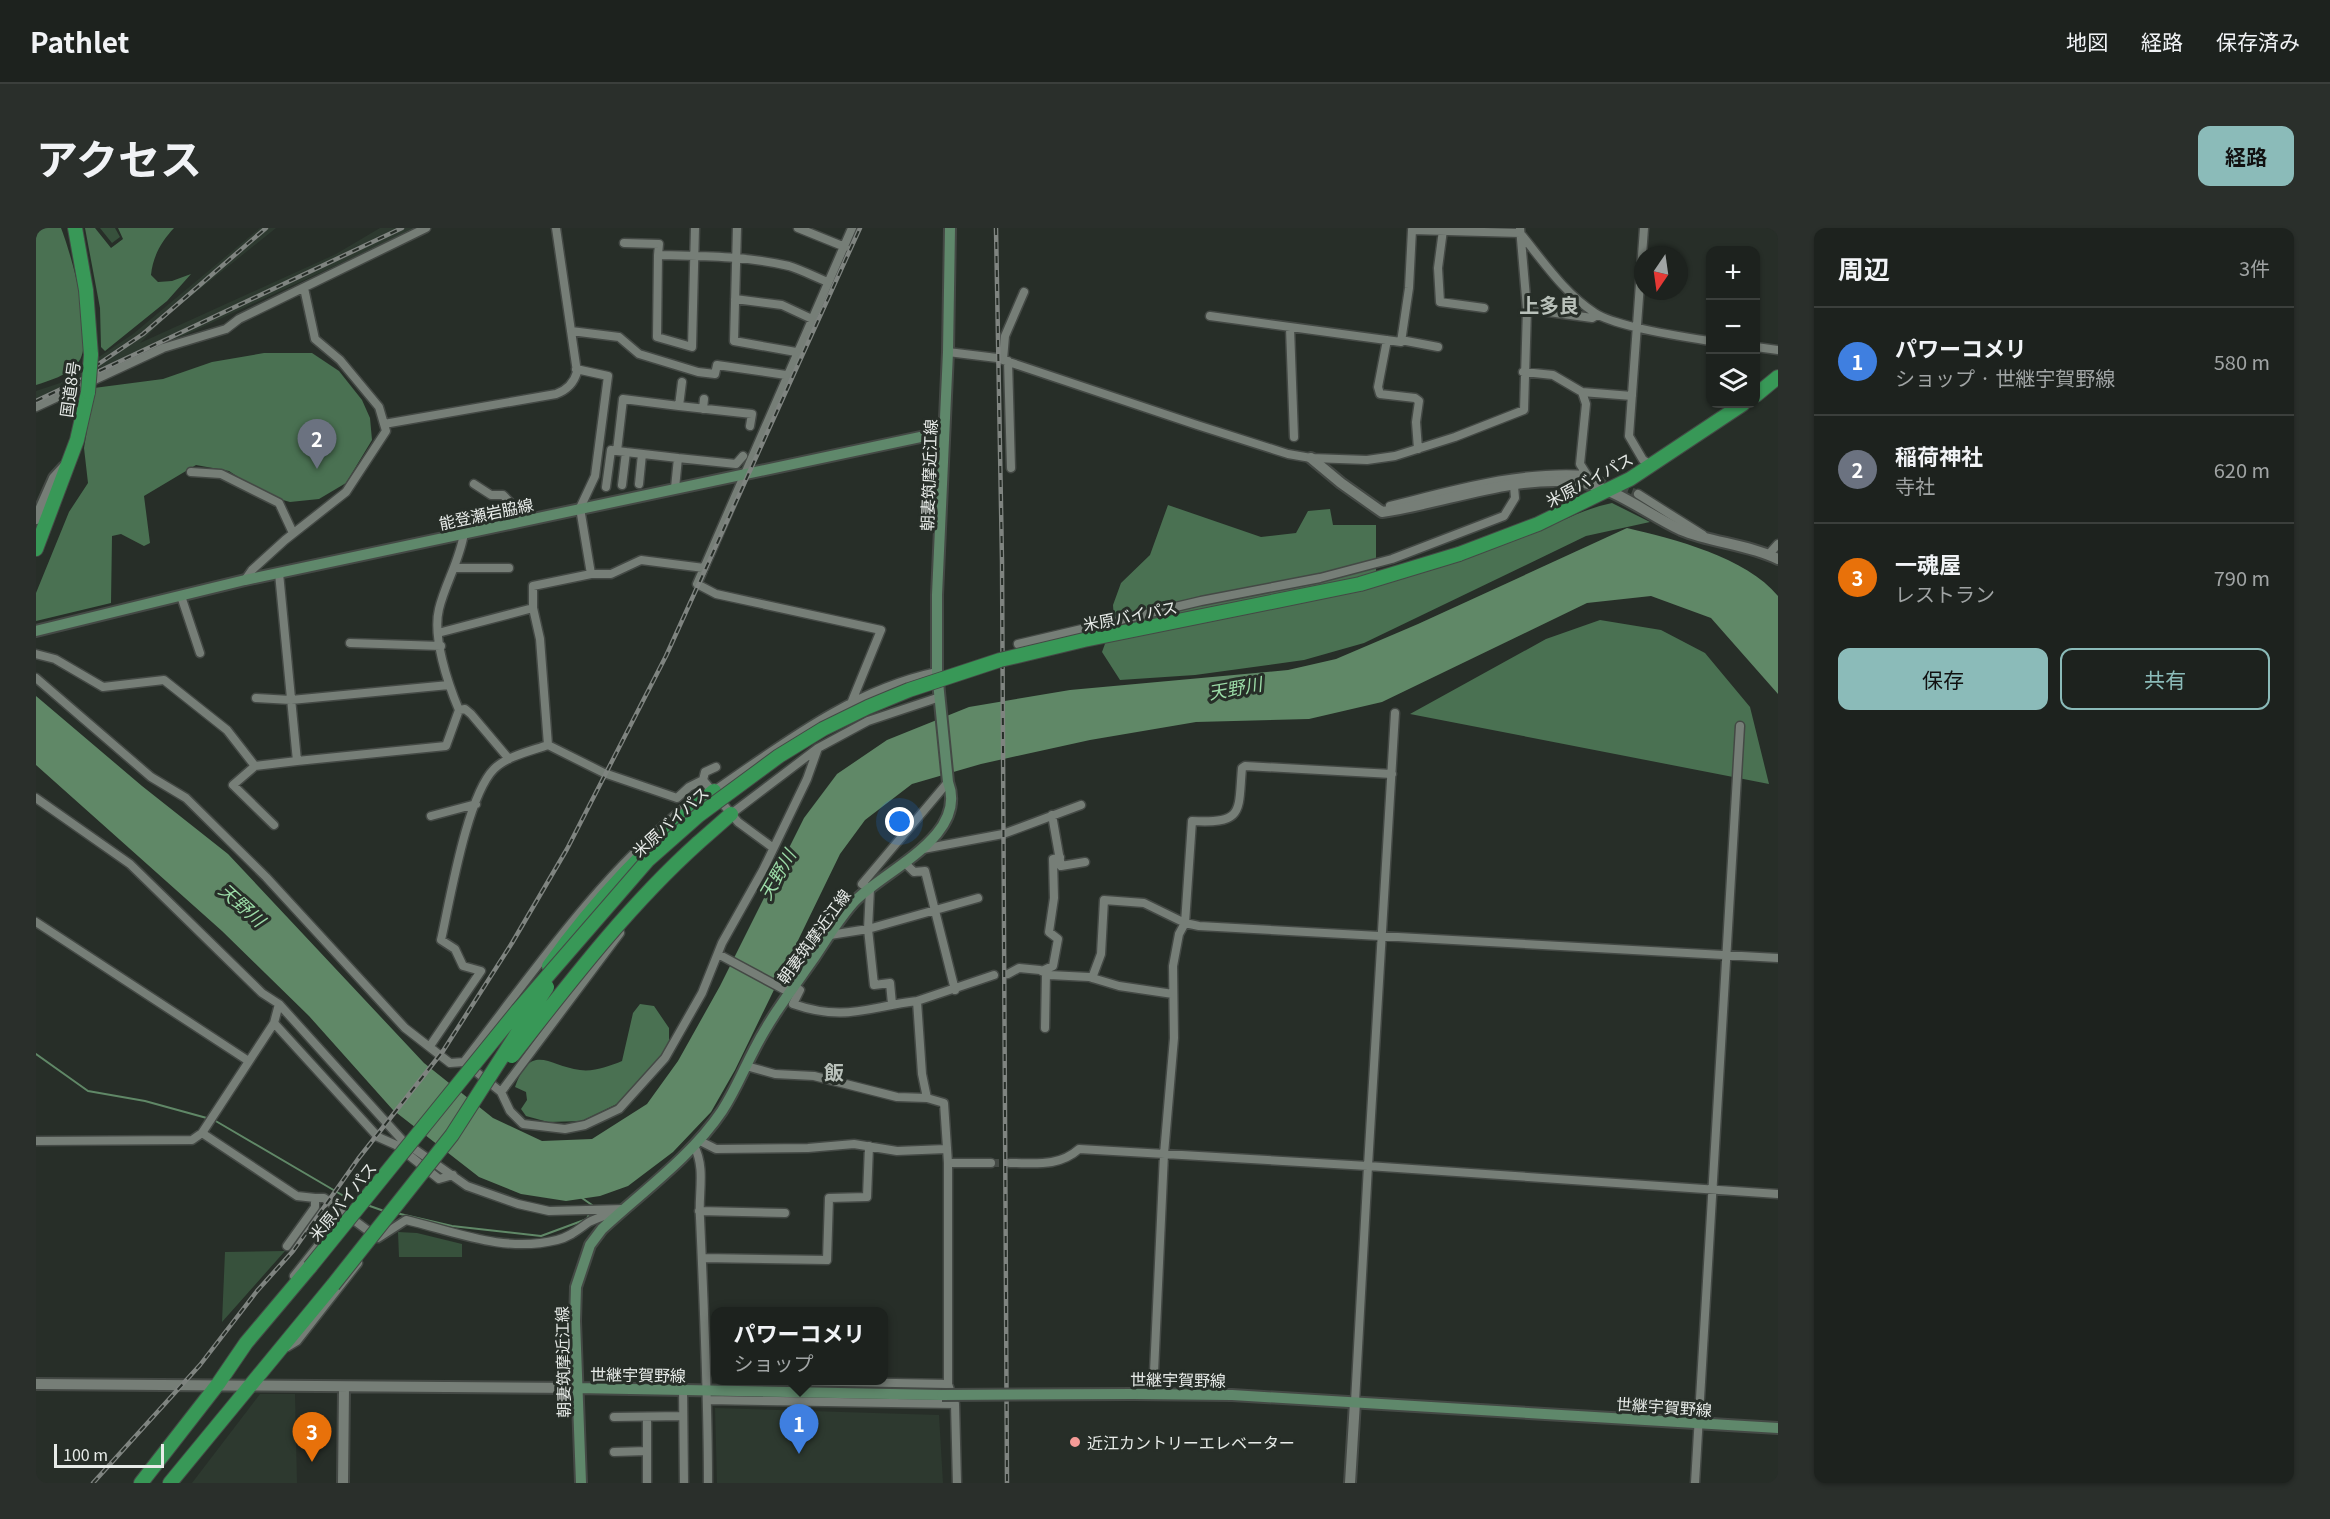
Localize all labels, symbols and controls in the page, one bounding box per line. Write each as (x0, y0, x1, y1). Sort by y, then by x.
text: Pathlet (30, 21, 129, 61)
text: 地図 (2066, 26, 2108, 56)
text: 経路 (2141, 26, 2183, 56)
text: 保存済み (2216, 26, 2300, 56)
text: アクセス (36, 126, 202, 187)
button: 経路 (2198, 126, 2294, 186)
north arrow (1634, 246, 1688, 300)
map controls (1706, 246, 1760, 408)
button: + (1706, 246, 1760, 300)
text: 周辺 (1838, 249, 1890, 286)
text: 3件 (2239, 253, 2270, 282)
district label: 上多良 (1519, 290, 1579, 319)
button: − (1706, 300, 1760, 354)
text: パワーコメリ (1895, 331, 2027, 363)
text: 1 (1852, 347, 1863, 376)
text: 580 m (2214, 347, 2270, 376)
button: layers (1706, 354, 1760, 408)
street label: 国道8号 (53, 359, 85, 419)
text: ショップ · 世継宇賀野線 (1895, 363, 2115, 392)
street label: 朝妻筑摩近江線 (914, 419, 942, 531)
pin: 2 (298, 420, 336, 469)
text: 稲荷神社 (1895, 439, 1983, 471)
street label: 米原バイパス (1541, 446, 1637, 512)
text: 2 (1852, 455, 1863, 484)
text: 620 m (2214, 455, 2270, 484)
text: 寺社 (1895, 471, 1935, 500)
street label: 能登瀬岩脇線 (437, 491, 535, 535)
text: 一魂屋 (1895, 547, 1961, 579)
text: 3 (1852, 563, 1863, 592)
text: 790 m (2214, 563, 2270, 592)
text: レストラン (1895, 579, 1995, 608)
street label: 米原バイパス (1081, 594, 1179, 636)
button: 保存 (1838, 648, 2048, 710)
button: 共有 (2060, 648, 2270, 710)
water label: 天野川 (1206, 669, 1266, 704)
street label: 米原バイパス (626, 780, 714, 862)
your location (885, 807, 914, 836)
water label: 天野川 (751, 842, 802, 904)
water label: 天野川 (214, 876, 273, 933)
street label: 朝妻筑摩近江線 (770, 884, 856, 988)
district label: 飯 (824, 1057, 844, 1086)
street label: 米原バイパス (303, 1156, 381, 1246)
street label: 朝妻筑摩近江線 (549, 1306, 575, 1418)
popup (711, 1307, 888, 1385)
text: パワーコメリ (733, 1316, 866, 1348)
text: ショップ (733, 1348, 813, 1377)
street label: 世継宇賀野線 (590, 1361, 686, 1387)
street label: 世継宇賀野線 (1130, 1366, 1226, 1392)
street label: 世継宇賀野線 (1615, 1391, 1713, 1421)
pin: 1 (780, 1404, 819, 1454)
pin: 3 (292, 1412, 332, 1462)
place label: 近江カントリーエレベーター (1087, 1430, 1295, 1454)
marker: 近江カントリーエレベーター (1068, 1435, 1082, 1449)
scale bar (54, 1441, 164, 1468)
text: 100 m (63, 1442, 108, 1466)

